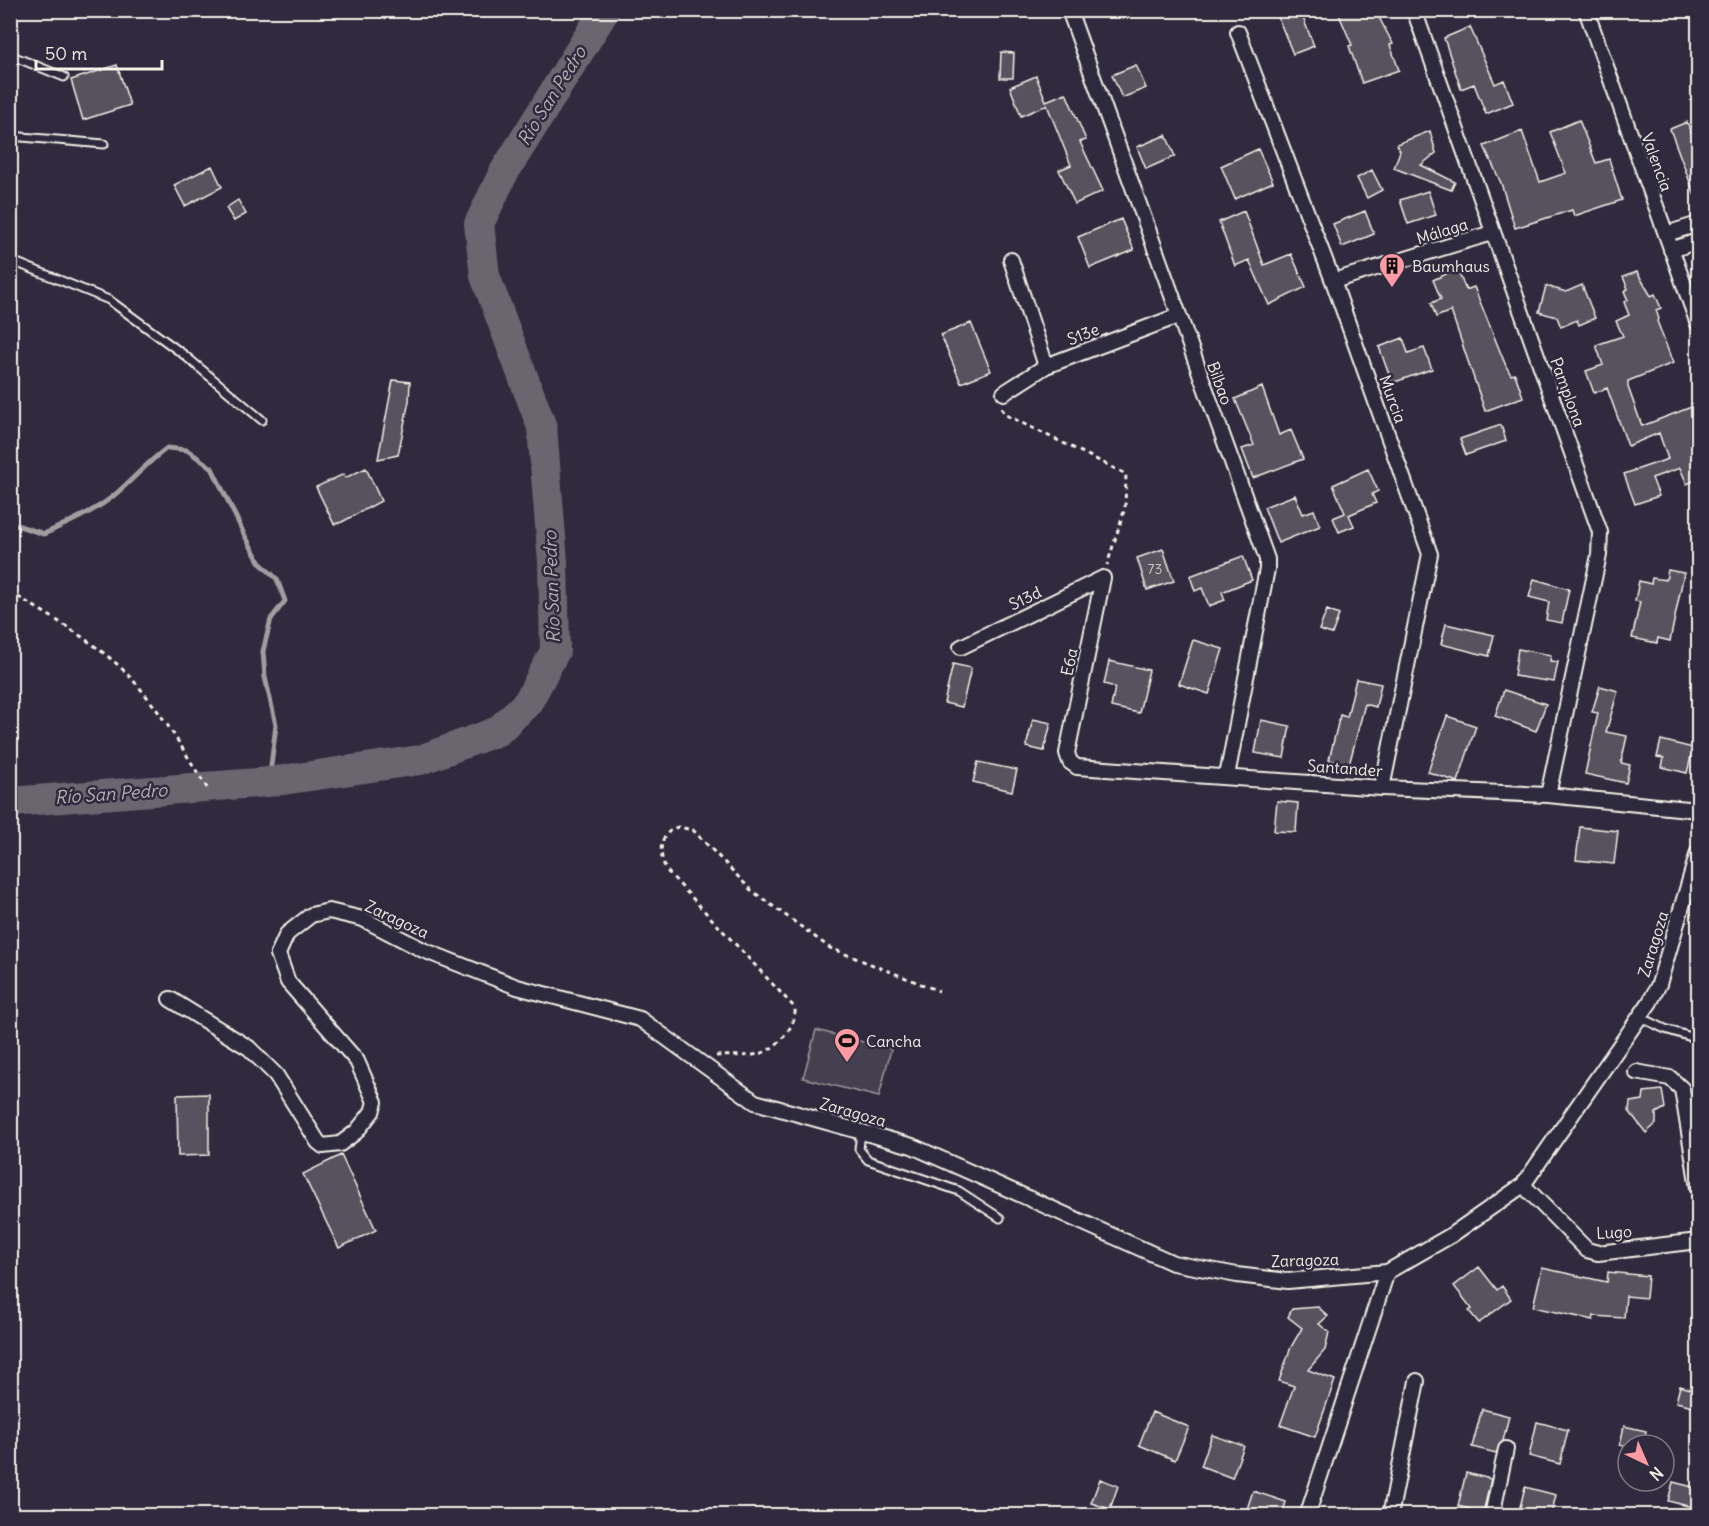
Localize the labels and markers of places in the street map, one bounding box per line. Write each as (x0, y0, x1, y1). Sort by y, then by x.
building icon: Baumhaus (1377, 251, 1407, 289)
place label: Baumhaus (1412, 256, 1490, 276)
sports icon: Cancha (832, 1026, 862, 1064)
place label: Cancha (866, 1031, 921, 1051)

